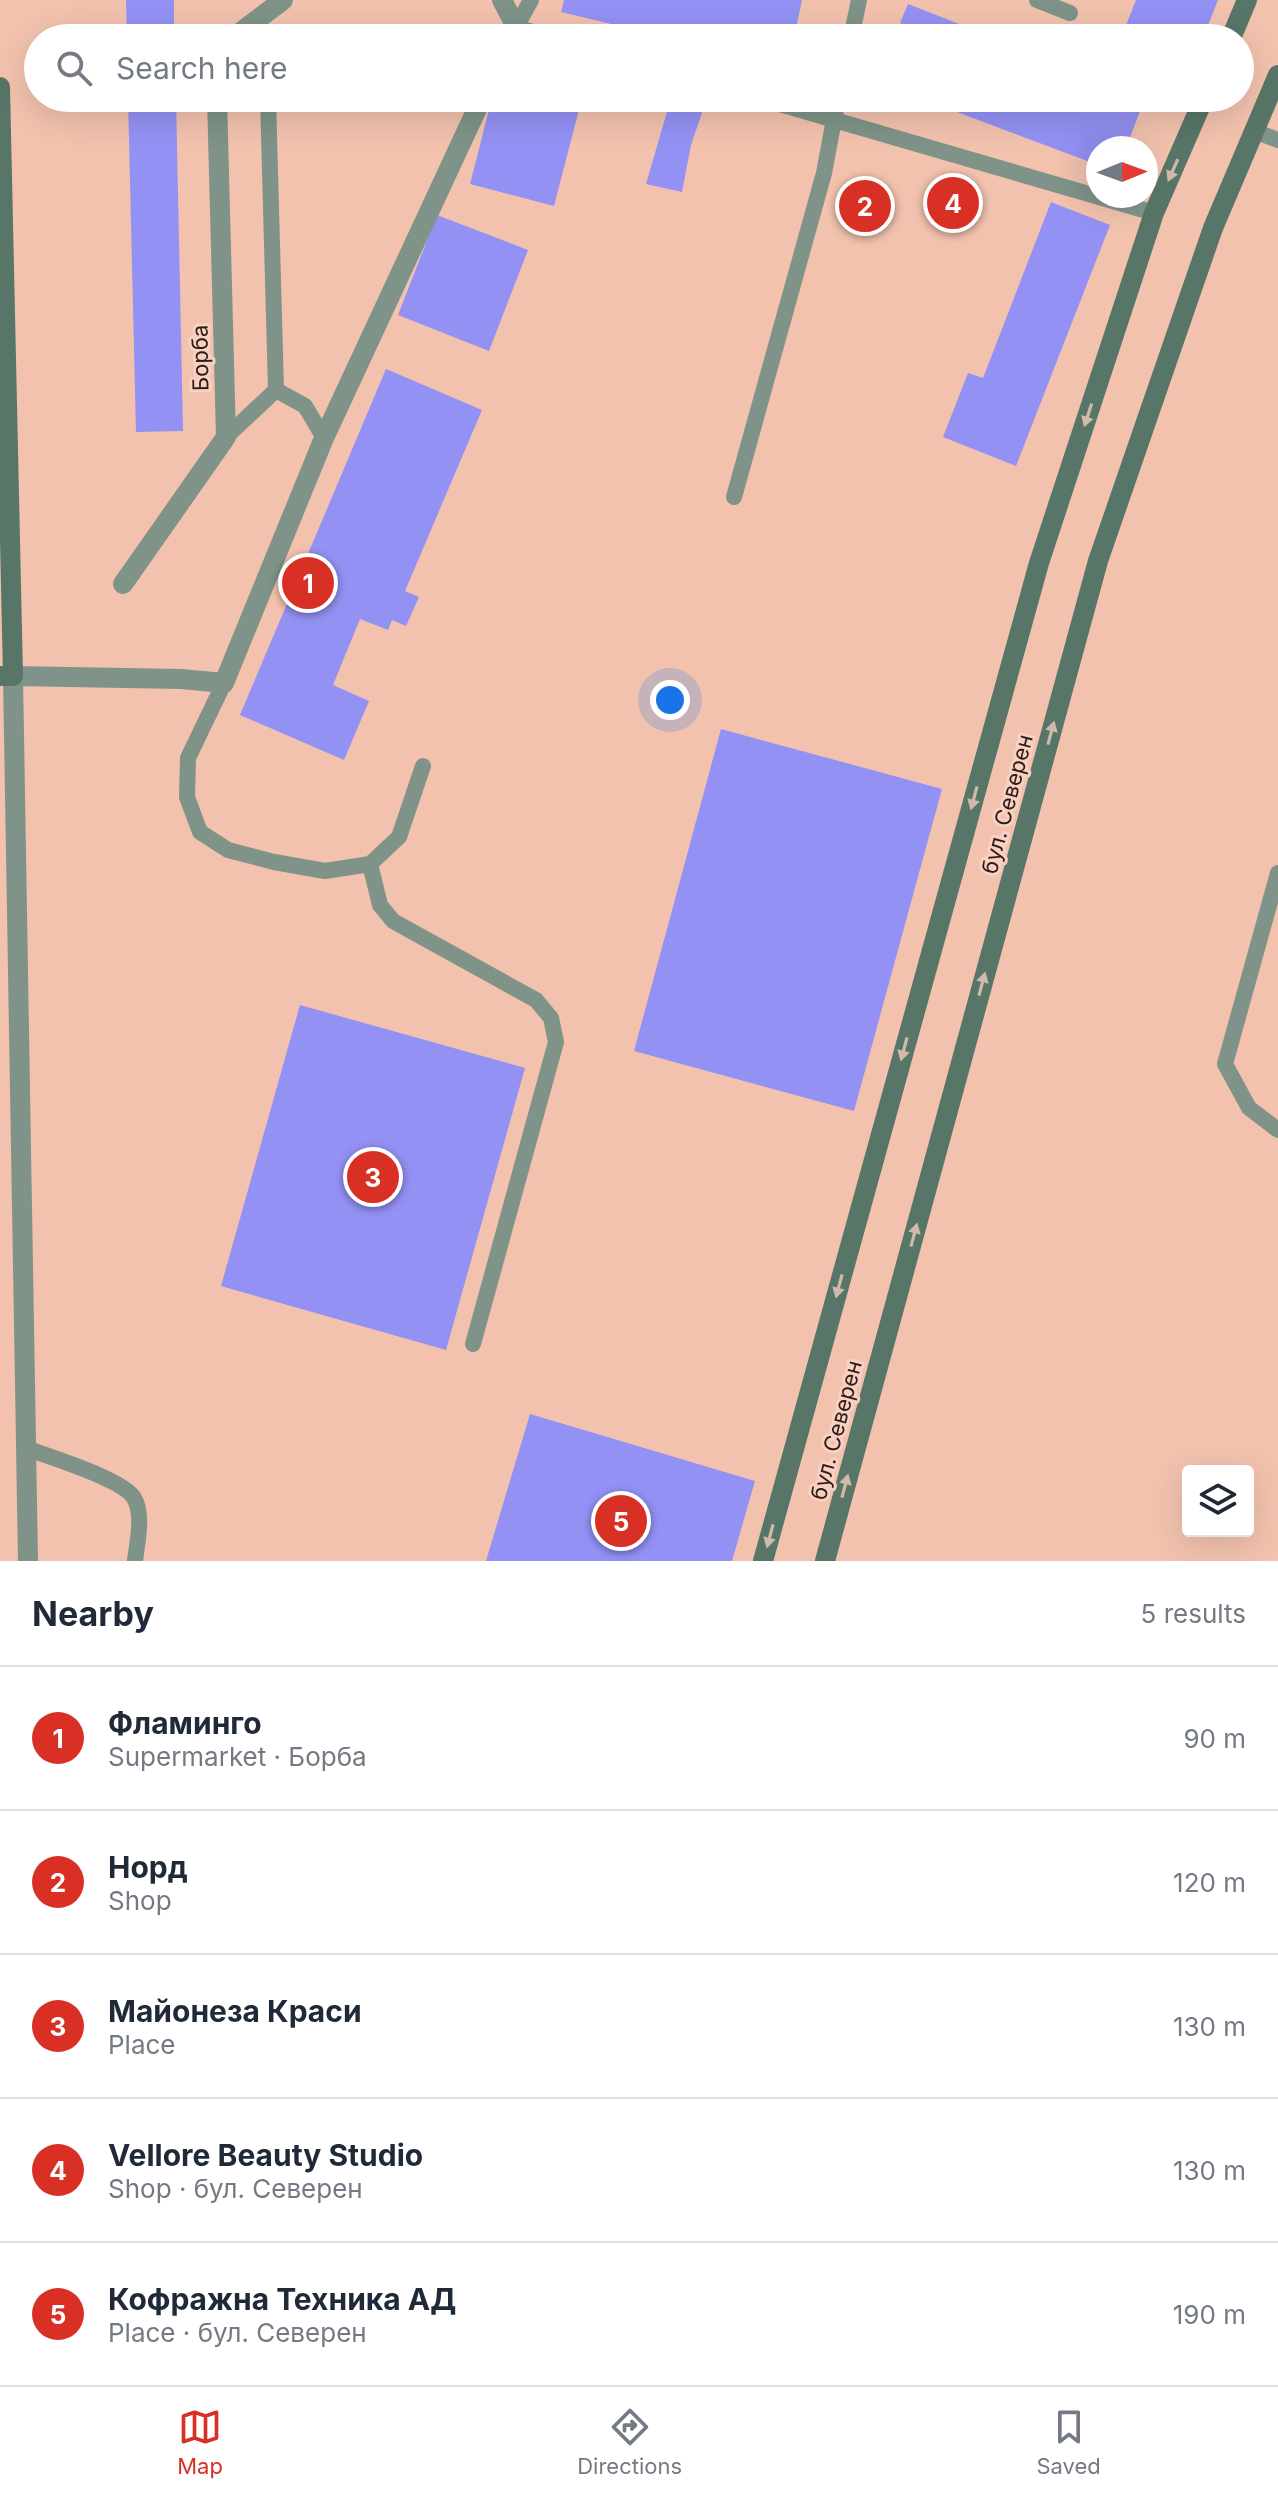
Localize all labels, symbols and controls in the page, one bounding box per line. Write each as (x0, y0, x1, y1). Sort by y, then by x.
search box (24, 24, 1254, 112)
icon: search (52, 46, 96, 90)
text: Search here (116, 50, 288, 86)
north arrow (1086, 136, 1158, 208)
one-way arrow (1167, 158, 1180, 181)
pin: 4 (927, 173, 979, 233)
pin: 2 (839, 176, 891, 236)
street label: Борба (186, 325, 214, 391)
one-way arrow (1081, 403, 1093, 427)
pin: 1 (282, 553, 334, 613)
your location (650, 680, 690, 720)
one-way arrow (1045, 721, 1058, 745)
street label: бул. Северен (976, 732, 1038, 876)
one-way arrow (967, 786, 979, 811)
one-way arrow (977, 972, 989, 997)
one-way arrow (898, 1036, 910, 1061)
pin: 3 (347, 1147, 399, 1207)
one-way arrow (908, 1222, 921, 1246)
one-way arrow (832, 1274, 845, 1298)
street label: бул. Северен (805, 1358, 867, 1502)
map controls (1182, 1465, 1254, 1537)
button: layers (1182, 1465, 1254, 1537)
one-way arrow (840, 1473, 852, 1498)
pin: 5 (595, 1491, 647, 1551)
one-way arrow (763, 1525, 776, 1549)
text: Nearby (32, 1593, 154, 1634)
text: 5 results (1141, 1598, 1246, 1629)
text: Фламинго (108, 1705, 262, 1741)
text: 1 (52, 1723, 64, 1754)
text: 90 m (1183, 1723, 1246, 1754)
text: Supermarket · Борба (108, 1741, 367, 1772)
text: Норд (108, 1849, 188, 1885)
text: 2 (50, 1867, 66, 1898)
text: 120 m (1173, 1867, 1246, 1898)
text: Shop (108, 1885, 172, 1916)
text: Майонеза Краси (108, 1993, 362, 2029)
text: 3 (50, 2011, 66, 2042)
text: 130 m (1173, 2011, 1246, 2042)
text: Place (108, 2029, 176, 2060)
text: Vellore Beauty Studio (108, 2137, 423, 2173)
text: 4 (49, 2155, 67, 2186)
text: 130 m (1173, 2155, 1246, 2186)
text: Shop · бул. Северен (108, 2173, 363, 2204)
text: Кофражна Техника АД (108, 2281, 456, 2317)
text: 5 (50, 2299, 66, 2330)
text: 190 m (1173, 2299, 1246, 2330)
text: Place · бул. Северен (108, 2317, 367, 2348)
tab: Map (177, 2405, 223, 2479)
tab: Directions (577, 2405, 682, 2479)
tab: Saved (1036, 2405, 1101, 2479)

